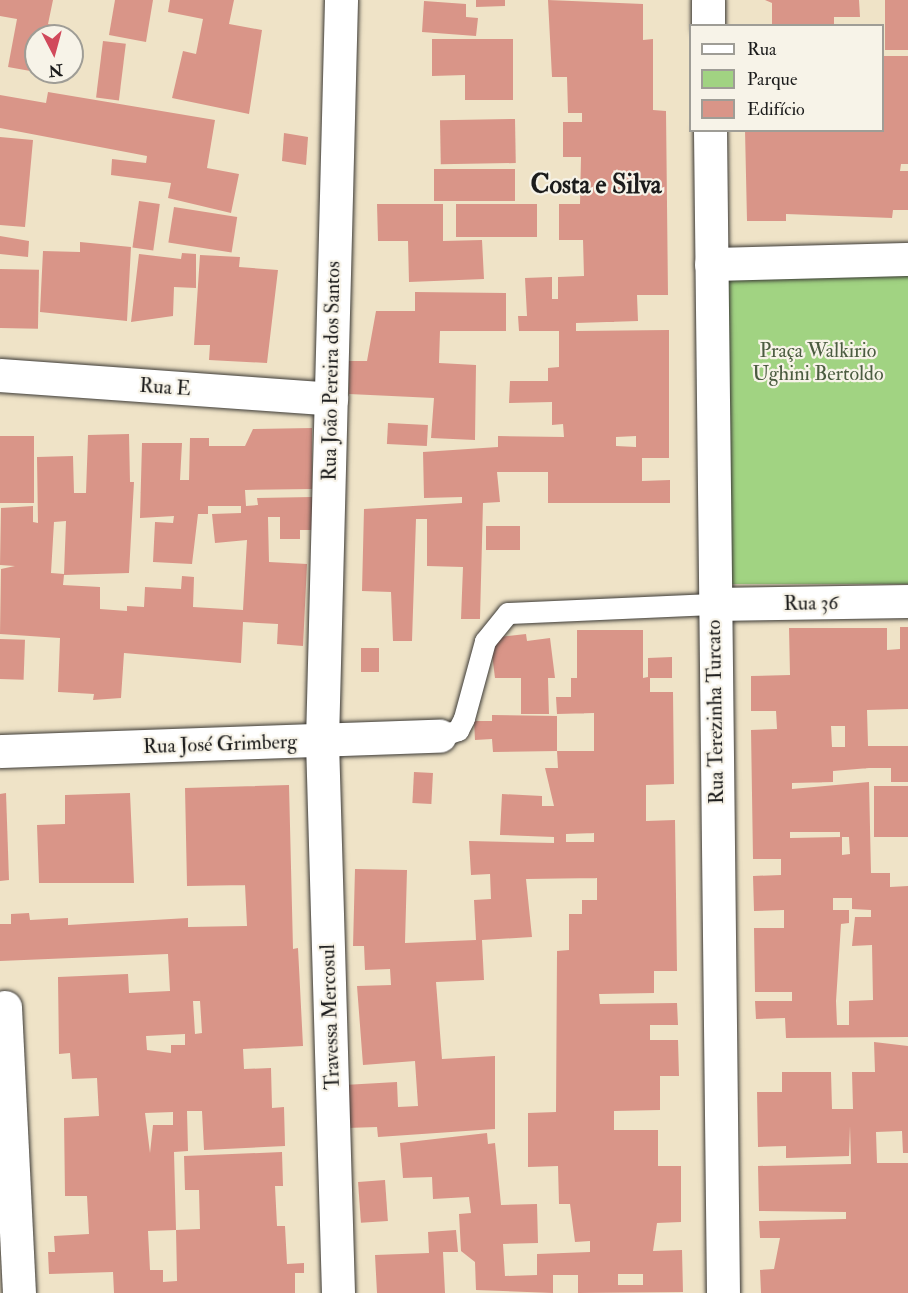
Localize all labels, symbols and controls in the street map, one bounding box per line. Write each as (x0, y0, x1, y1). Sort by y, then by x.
north arrow (24, 24, 84, 84)
legend (689, 24, 884, 132)
text: Rua (747, 38, 776, 61)
text: N (48, 59, 64, 81)
text: Parque (747, 68, 797, 91)
text: Edifício (747, 98, 805, 121)
district label: Costa e Silva (530, 170, 662, 202)
street label: Rua João Pereira dos Santos (317, 261, 345, 481)
park label: Praça Walkirio Ughini Bertoldo (752, 339, 884, 386)
street label: Rua E (139, 373, 191, 401)
street label: Rua 36 (783, 591, 839, 615)
street label: Rua Terezinha Turcato (701, 620, 729, 804)
street label: Rua José Grimberg (143, 729, 297, 759)
street label: Travessa Mercosul (315, 944, 345, 1090)

